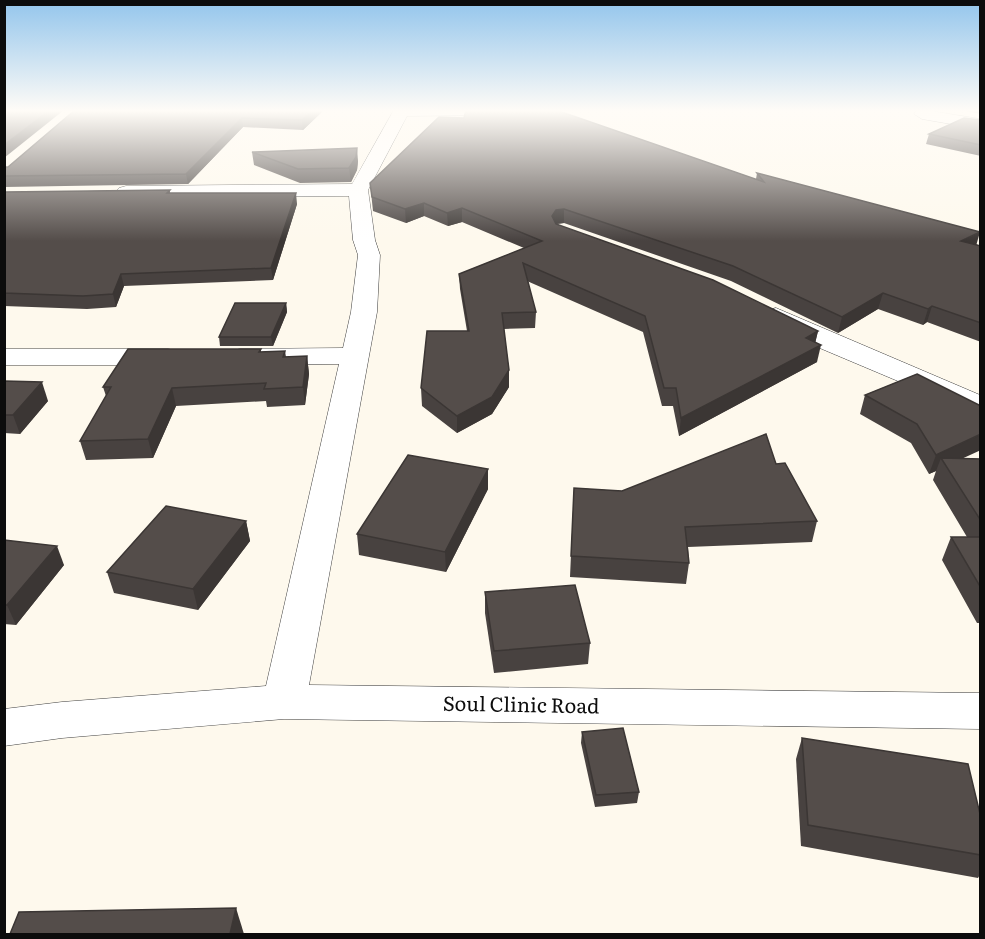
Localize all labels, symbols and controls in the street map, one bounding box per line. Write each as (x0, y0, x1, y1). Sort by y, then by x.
street label: Soul Clinic Road (443, 687, 600, 719)

